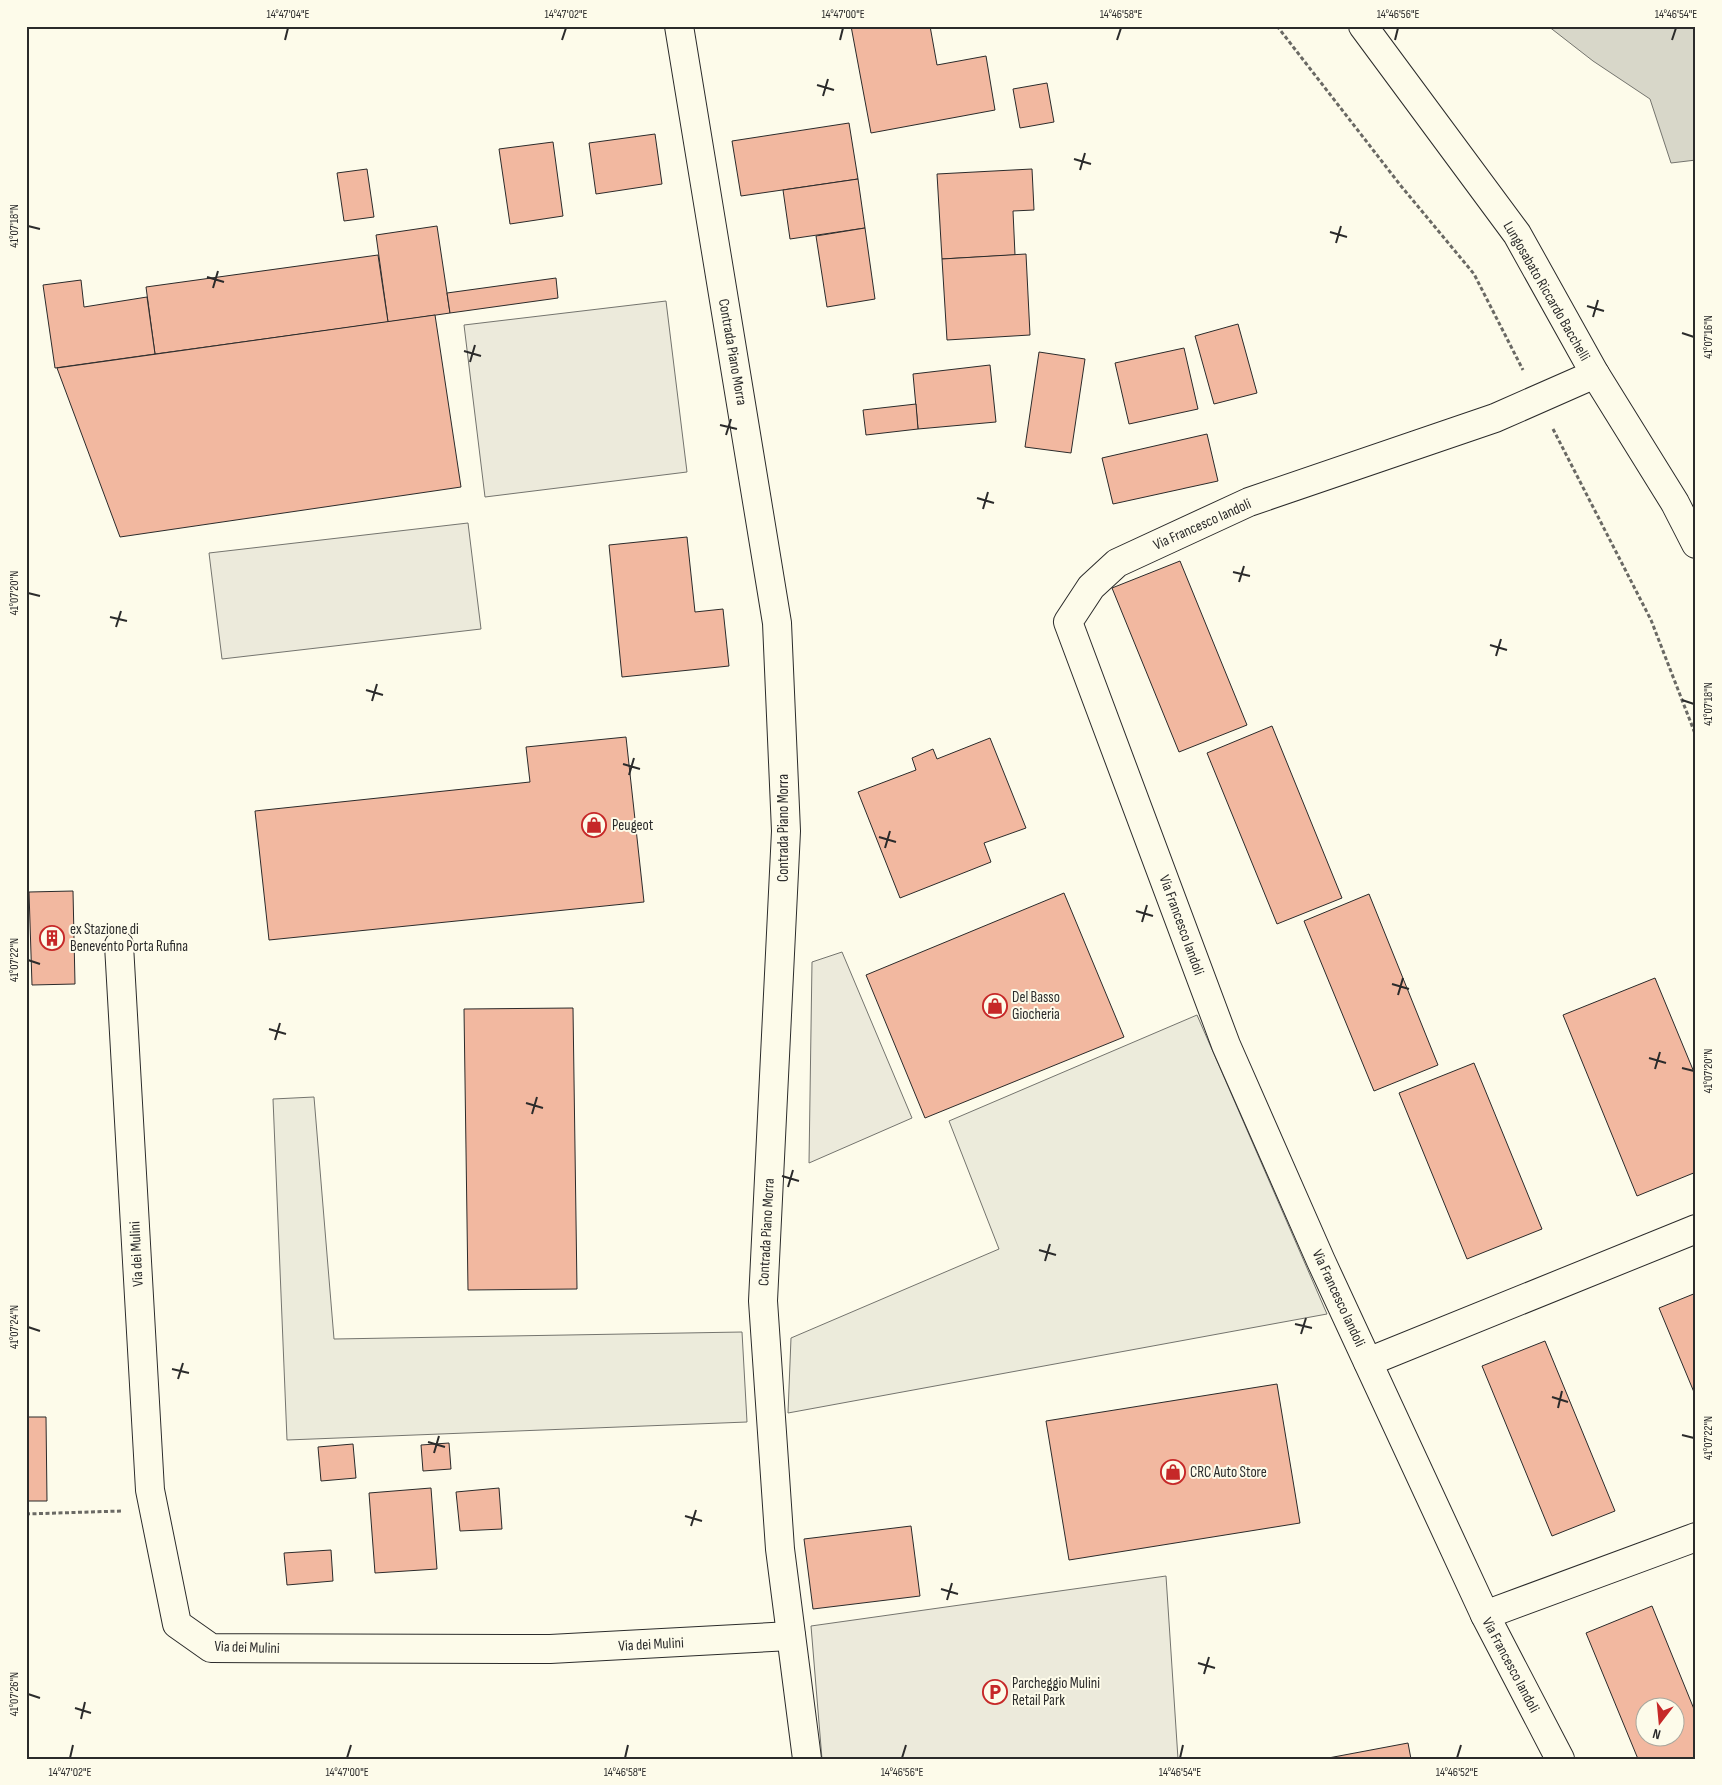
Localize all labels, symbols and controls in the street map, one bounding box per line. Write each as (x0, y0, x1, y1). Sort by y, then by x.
text: 14°47'04"E (267, 7, 309, 22)
text: 14°47'02"E (545, 7, 587, 22)
text: 14°47'00"E (821, 7, 865, 22)
text: 14°46'58"E (1100, 7, 1142, 22)
text: 14°46'56"E (1377, 7, 1419, 22)
text: 14°46'54"E (1655, 7, 1697, 22)
text: 41°07'18"N (7, 204, 22, 248)
street label: Lungosabato Riccardo Bacchelli (1499, 218, 1594, 365)
street label: Contrada Piano Morra (714, 297, 751, 407)
text: 41°07'16"N (1701, 315, 1716, 359)
street label: Via Francesco Iandoli (1150, 494, 1254, 555)
text: 41°07'20"N (7, 571, 22, 615)
text: 41°07'18"N (1701, 682, 1716, 726)
street label: Contrada Piano Morra (774, 774, 793, 882)
shop icon: Peugeot (581, 812, 607, 838)
place label: Peugeot (612, 816, 654, 835)
street label: Via Francesco Iandoli (1155, 873, 1209, 978)
place label: ex Stazione di Benevento Porta Rufina (70, 920, 188, 956)
building icon: ex Stazione di Benevento Porta Rufina (39, 925, 65, 951)
text: 41°07'22"N (7, 938, 22, 982)
place label: Del Basso Giocheria (1012, 988, 1060, 1024)
shop icon: Del Basso Giocheria (982, 993, 1008, 1019)
text: 41°07'20"N (1701, 1049, 1716, 1093)
street label: Contrada Piano Morra (754, 1177, 779, 1286)
street label: Via dei Mulini (125, 1221, 148, 1287)
street label: Via Francesco Iandoli (1308, 1247, 1369, 1350)
text: 41°07'24"N (7, 1305, 22, 1349)
text: 41°07'22"N (1701, 1416, 1716, 1460)
shop icon: CRC Auto Store (1160, 1459, 1186, 1485)
place label: CRC Auto Store (1190, 1463, 1267, 1482)
street label: Via Francesco Iandoli (1477, 1614, 1544, 1716)
street label: Via dei Mulini (618, 1633, 684, 1656)
street label: Via dei Mulini (214, 1637, 280, 1658)
text: 41°07'26"N (7, 1672, 22, 1716)
place label: Parcheggio Mulini Retail Park (1012, 1674, 1100, 1710)
parking icon: Parcheggio Mulini Retail Park (982, 1679, 1008, 1705)
north arrow (1634, 1698, 1684, 1748)
text: N (1651, 1725, 1662, 1743)
text: 14°47'02"E (49, 1765, 91, 1780)
text: 14°47'00"E (325, 1765, 369, 1780)
text: 14°46'58"E (604, 1765, 646, 1780)
text: 14°46'56"E (881, 1765, 923, 1780)
text: 14°46'54"E (1159, 1765, 1201, 1780)
text: 14°46'52"E (1436, 1765, 1478, 1780)

